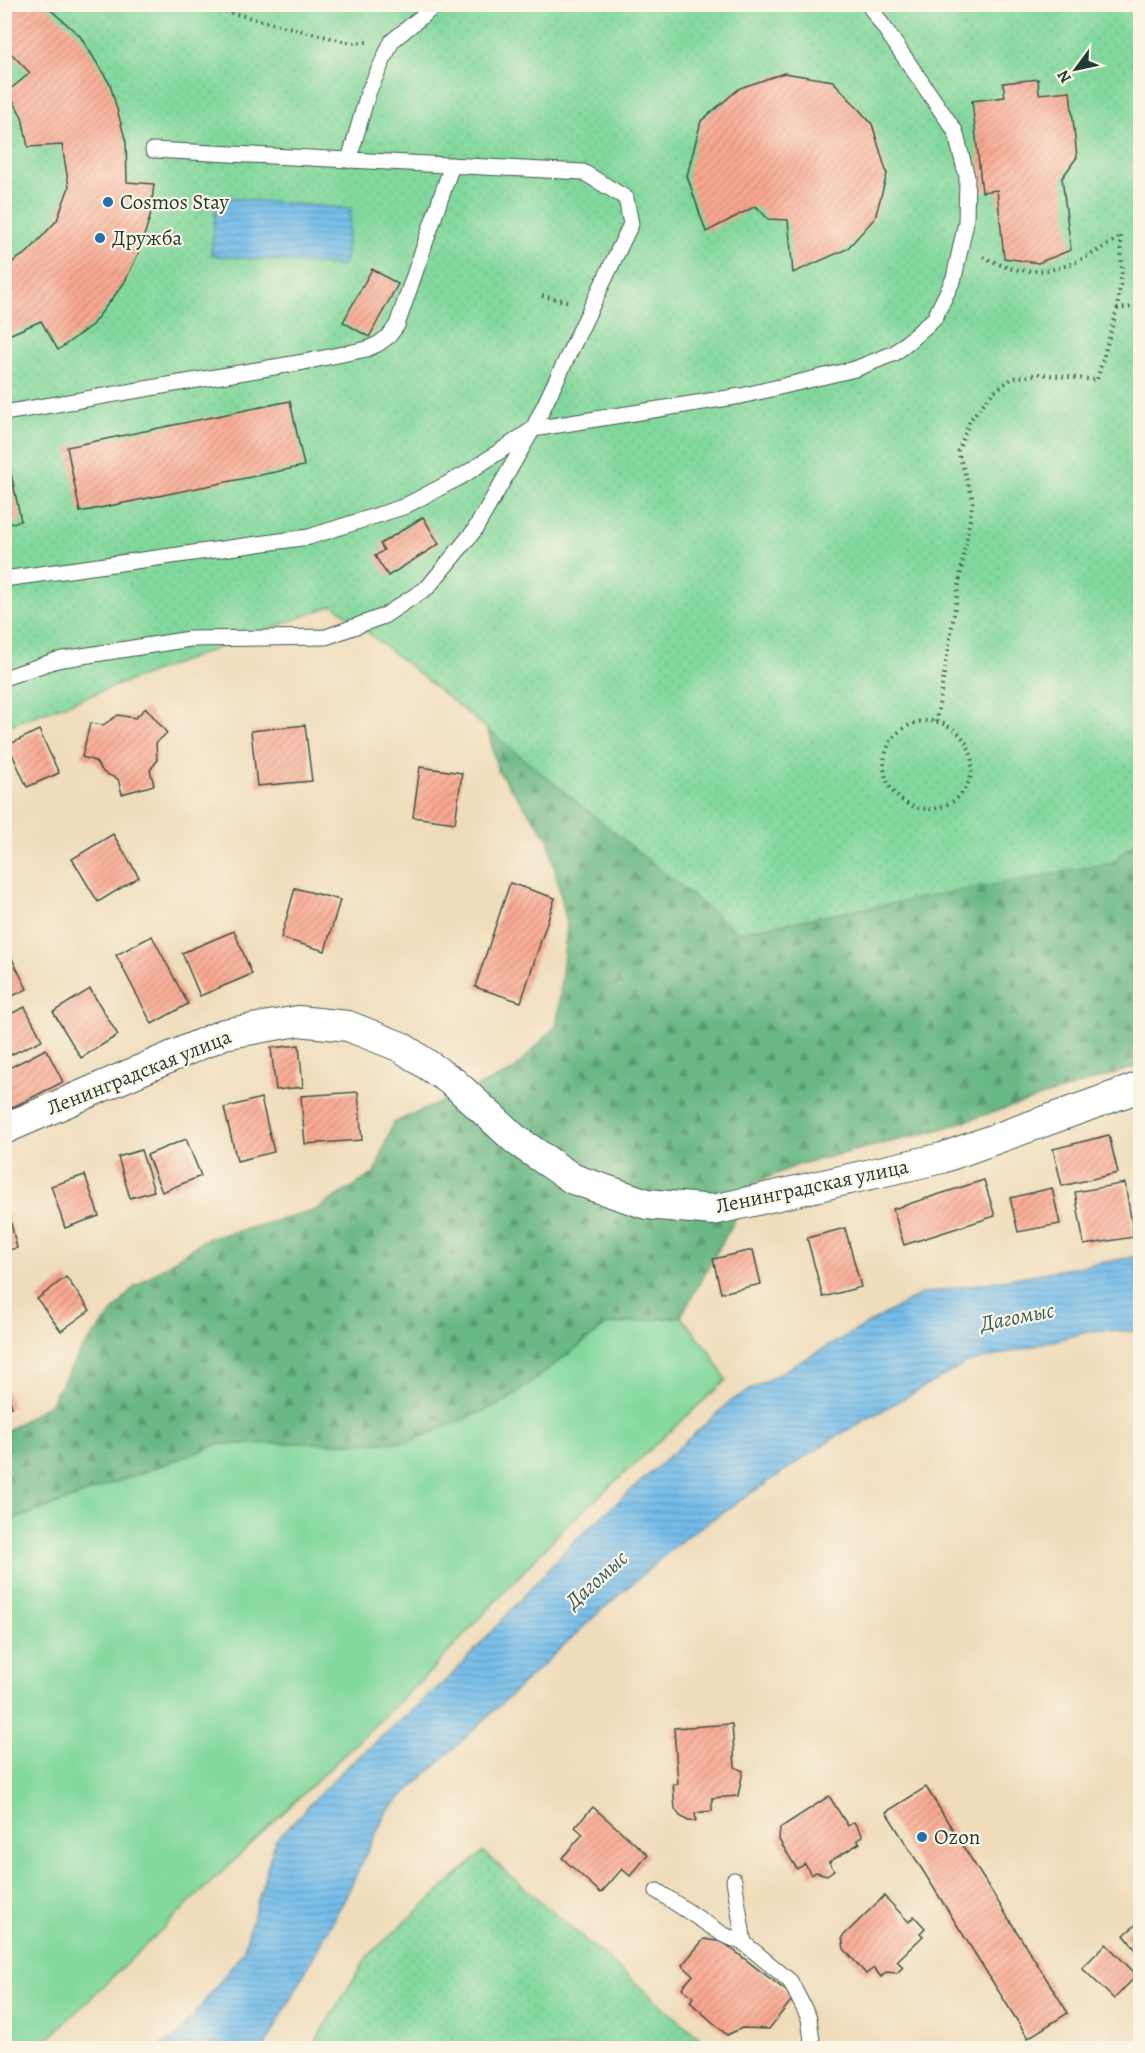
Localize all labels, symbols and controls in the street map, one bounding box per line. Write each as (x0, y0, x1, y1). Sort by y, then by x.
north arrow (1046, 39, 1106, 99)
text: N (1052, 65, 1077, 88)
place label: Cosmos Stay (120, 188, 230, 216)
marker: Cosmos Stay (101, 195, 115, 209)
place label: Дружба (112, 224, 182, 252)
marker: Дружба (93, 231, 107, 245)
street label: Ленинградская улица (43, 1022, 236, 1122)
street label: Ленинградская улица (713, 1152, 911, 1220)
water label: Дагомыс (976, 1295, 1057, 1339)
water label: Дагомыс (557, 1544, 635, 1617)
place label: Ozon (934, 1823, 980, 1851)
marker: Ozon (915, 1830, 929, 1844)

